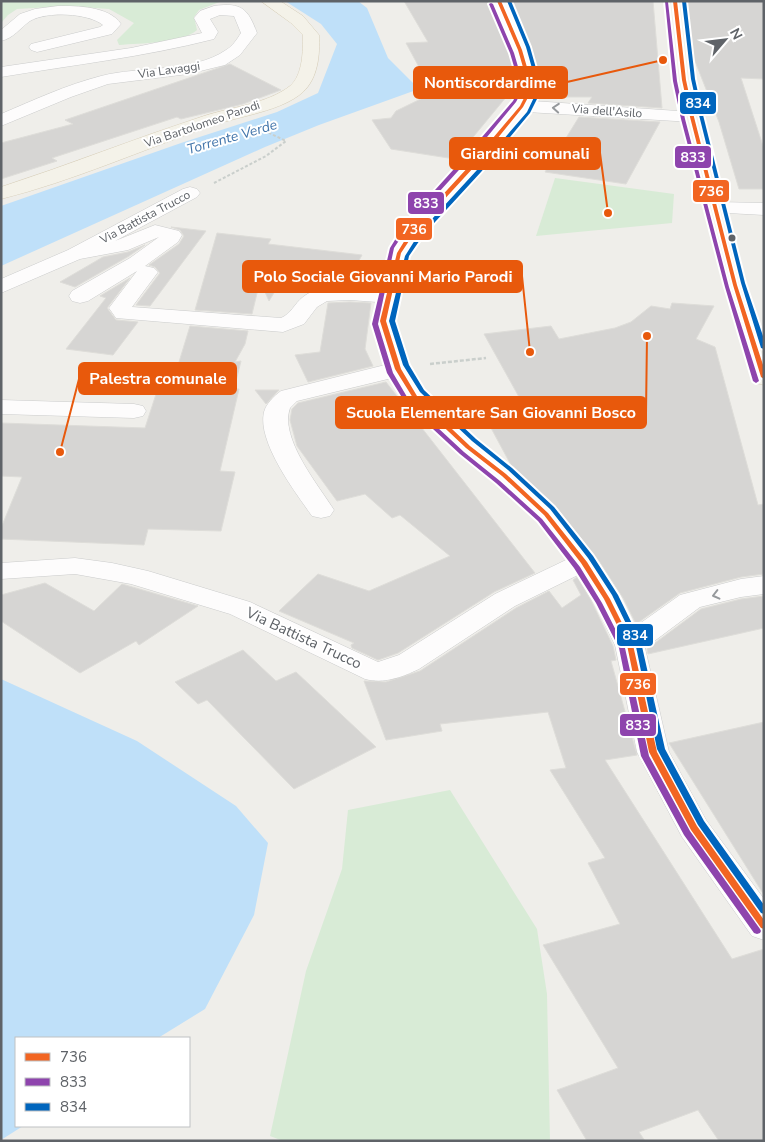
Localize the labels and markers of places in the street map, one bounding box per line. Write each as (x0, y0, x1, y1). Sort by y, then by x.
callout: Nontiscordardime (414, 67, 567, 98)
callout: Giardini comunali (450, 138, 600, 169)
unlabelled marker (727, 233, 737, 243)
callout: Polo Sociale Giovanni Mario Parodi (243, 261, 522, 292)
callout: Palestra comunale (79, 363, 236, 394)
callout: Scuola Elementare San Giovanni Bosco (336, 397, 646, 428)

